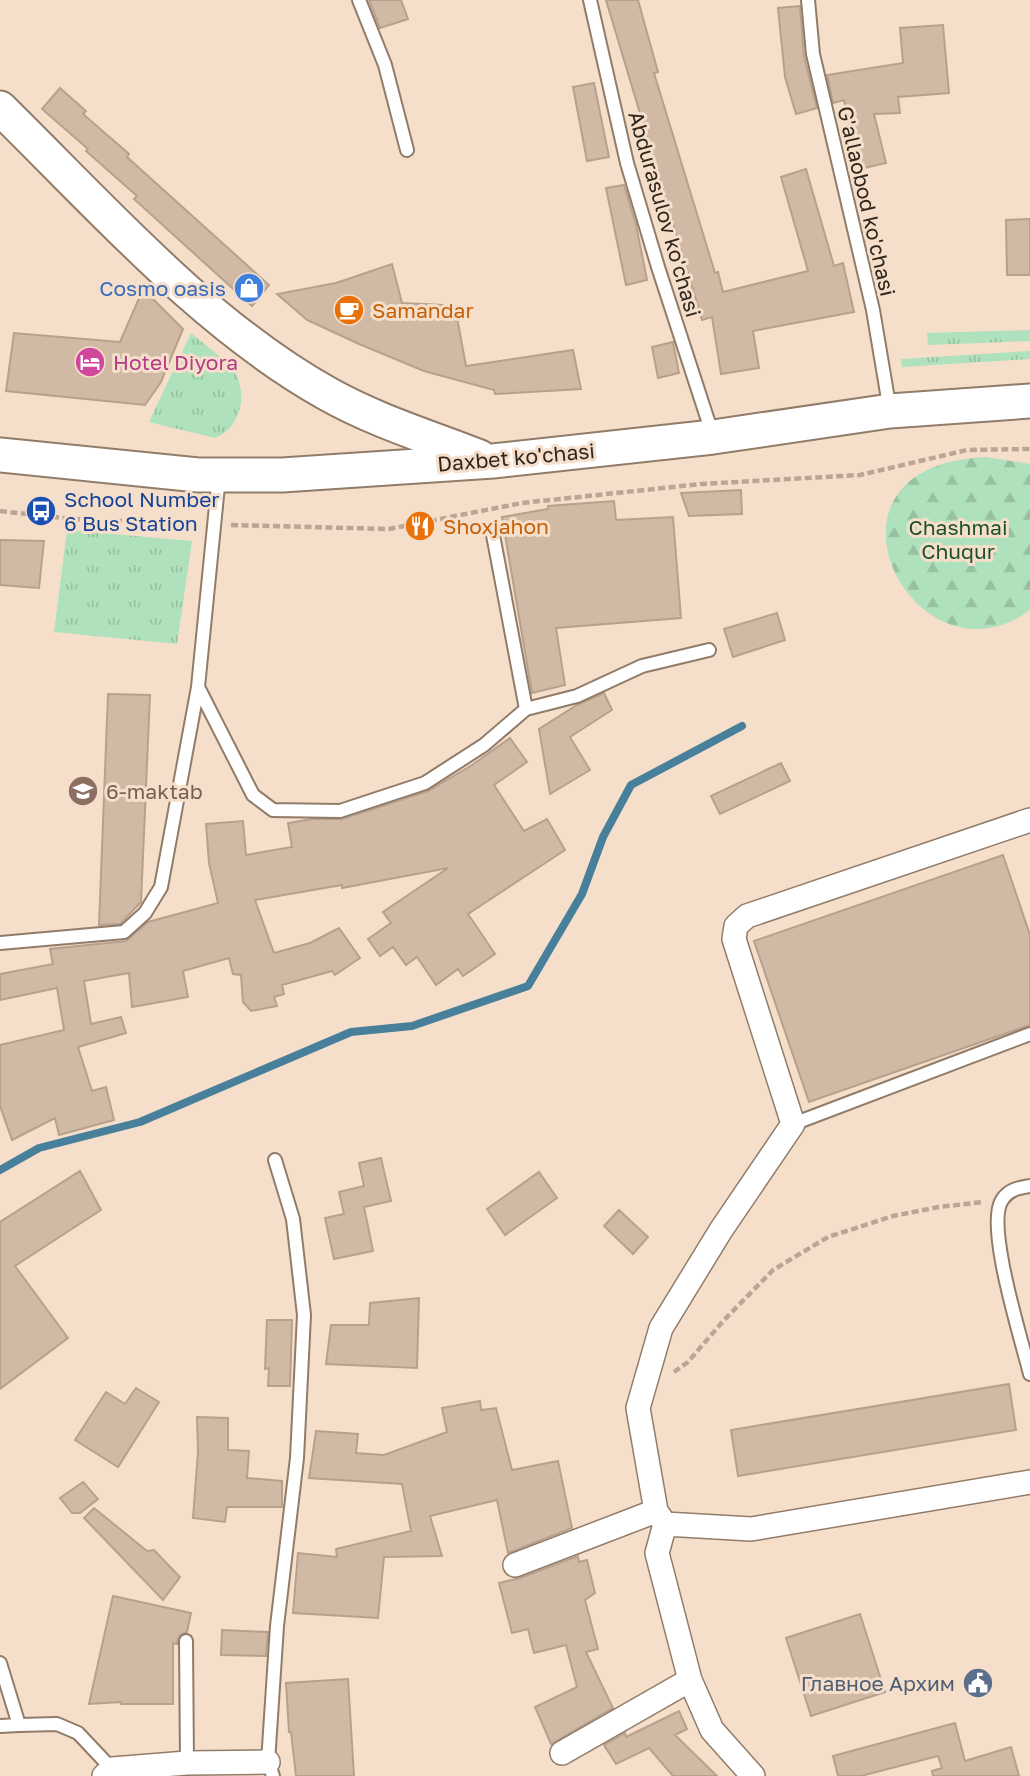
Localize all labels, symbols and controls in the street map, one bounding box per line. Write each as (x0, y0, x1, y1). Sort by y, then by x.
street label: G'allaobod ko'chasi (833, 104, 901, 298)
street label: Abdurasulov ko'chasi (623, 108, 707, 320)
shop icon: Cosmo oasis (232, 271, 266, 305)
place label: Cosmo oasis (99, 275, 226, 301)
cafe icon: Samandar (332, 293, 366, 327)
place label: Samandar (372, 297, 474, 323)
hotel icon: Hotel Diyora (73, 345, 107, 379)
place label: Hotel Diyora (113, 349, 238, 375)
street label: Daxbet ko'chasi (436, 437, 596, 477)
place label: School Number 6 Bus Station (64, 486, 220, 536)
bus stop icon: School Number 6 Bus Station (24, 494, 58, 528)
restaurant icon: Shoxjahon (403, 509, 437, 543)
place label: Shoxjahon (443, 513, 549, 539)
park label: Chashmai Chuqur (908, 514, 1008, 564)
school or university icon: 6-maktab (66, 774, 100, 808)
place label: 6-maktab (106, 778, 203, 804)
public building icon: Главное Архим (961, 1666, 995, 1700)
place label: Главное Архим (801, 1670, 955, 1696)

